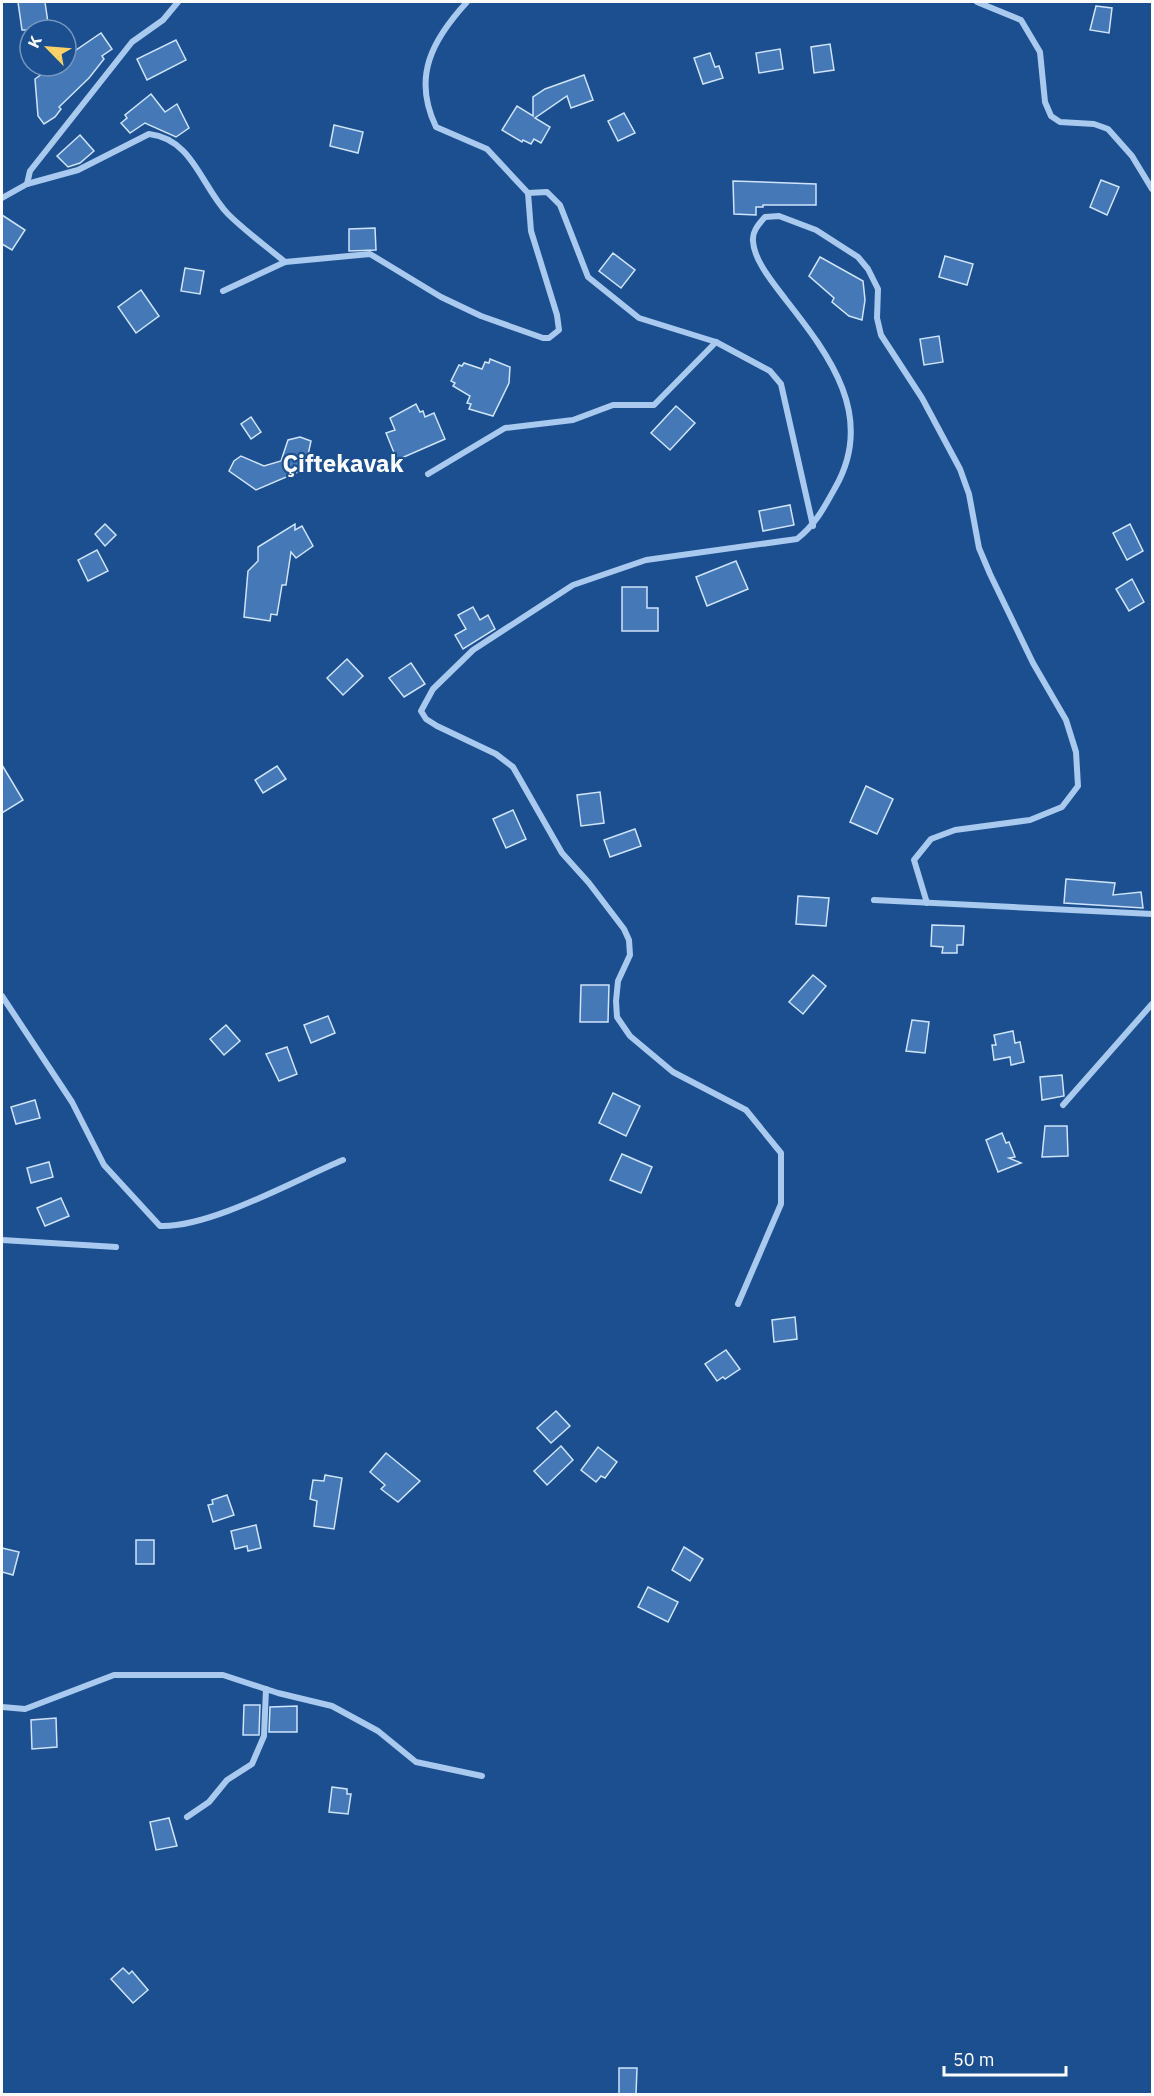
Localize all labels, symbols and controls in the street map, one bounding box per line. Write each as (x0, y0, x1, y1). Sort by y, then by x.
north arrow (18, 18, 78, 78)
text: K (23, 32, 46, 51)
district label: Çiftekavak (282, 447, 404, 479)
scale bar (944, 2039, 1066, 2077)
text: 50 m (953, 2048, 995, 2071)

